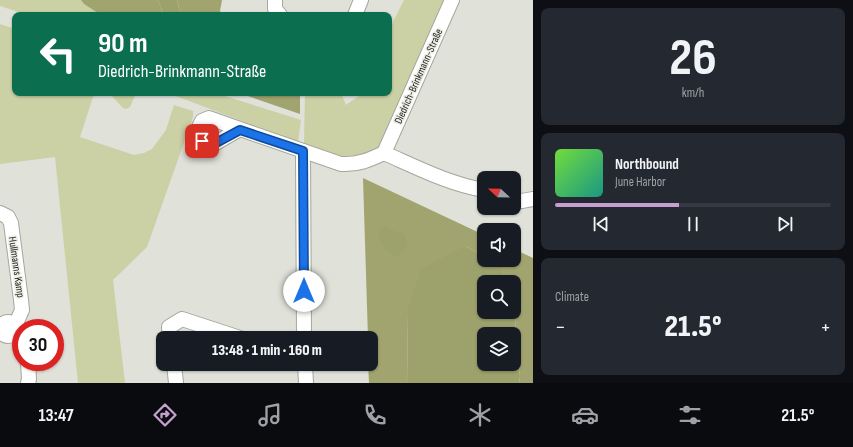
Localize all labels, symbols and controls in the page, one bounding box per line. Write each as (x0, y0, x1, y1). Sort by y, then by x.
text: 90 m (98, 27, 148, 60)
street label: Diedrich-Brinkmann-Straße (392, 27, 445, 126)
text: 26 (669, 27, 717, 90)
icon: left (32, 28, 84, 80)
text: Diedrich-Brinkmann-Straße (98, 61, 266, 82)
text: km/h (682, 85, 704, 101)
pin (185, 124, 219, 158)
icon: arrive (191, 130, 213, 152)
text: Northbound (615, 155, 679, 174)
north arrow (477, 171, 521, 215)
map controls (477, 171, 521, 371)
text: June Harbor (615, 174, 666, 190)
icon: previous (590, 213, 612, 235)
icon: pause (682, 213, 704, 235)
icon: next (774, 213, 796, 235)
button: sound (477, 223, 521, 267)
street label: Hullmanns Kamp (6, 236, 27, 298)
position arrow (283, 270, 325, 312)
button: search (477, 275, 521, 319)
text: Climate (555, 289, 589, 305)
text: 21.5° (664, 309, 722, 345)
text: − (555, 314, 566, 341)
text: + (820, 314, 831, 341)
speed limit sign: 30 (12, 319, 64, 371)
button: layers (477, 327, 521, 371)
text: 13:48 · 1 min · 160 m (212, 341, 322, 360)
icon: directions (151, 401, 179, 429)
icon: music (256, 401, 284, 429)
icon: phone (361, 401, 389, 429)
icon: climate (466, 401, 494, 429)
icon: car (571, 401, 599, 429)
icon: filters (676, 401, 704, 429)
text: 13:47 (39, 405, 74, 426)
text: 21.5° (781, 405, 814, 426)

